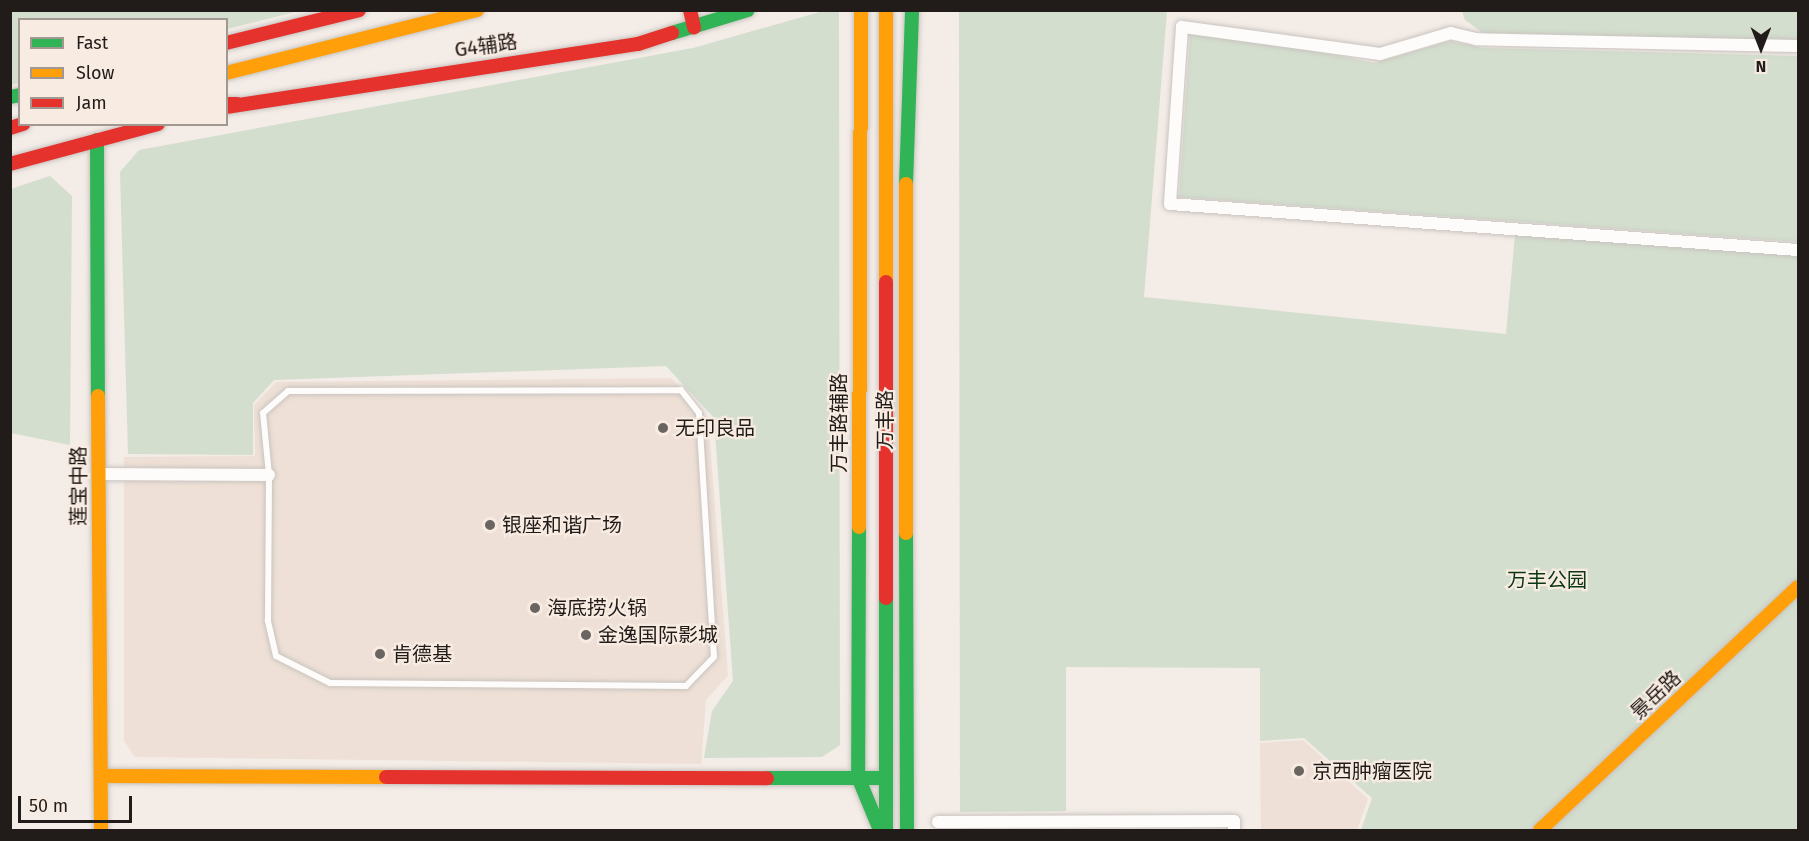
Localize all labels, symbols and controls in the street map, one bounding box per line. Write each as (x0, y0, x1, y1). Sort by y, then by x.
legend (18, 18, 228, 126)
north arrow (1731, 18, 1791, 78)
street label: G4辅路 (453, 30, 519, 62)
text: Fast (76, 32, 108, 54)
text: N (1756, 57, 1766, 76)
text: Slow (76, 62, 114, 84)
text: Jam (76, 92, 107, 114)
street label: 万丰路辅路 (827, 373, 851, 473)
street label: 万丰路 (873, 390, 897, 450)
place label: 无印良品 (675, 416, 755, 440)
marker: 无印良品 (656, 421, 670, 435)
street label: 莲宝中路 (67, 446, 91, 526)
place label: 银座和谐广场 (502, 513, 622, 537)
marker: 银座和谐广场 (483, 518, 497, 532)
park label: 万丰公园 (1507, 568, 1587, 592)
place label: 海底捞火锅 (547, 596, 647, 620)
marker: 海底捞火锅 (528, 601, 542, 615)
place label: 金逸国际影城 (598, 623, 718, 647)
marker: 金逸国际影城 (579, 628, 593, 642)
place label: 肯德基 (392, 642, 452, 666)
marker: 肯德基 (373, 647, 387, 661)
street label: 景岳路 (1626, 666, 1686, 724)
place label: 京西肿瘤医院 (1312, 759, 1432, 783)
marker: 京西肿瘤医院 (1290, 762, 1308, 780)
scale bar (21, 784, 135, 822)
text: 50 m (29, 795, 68, 817)

